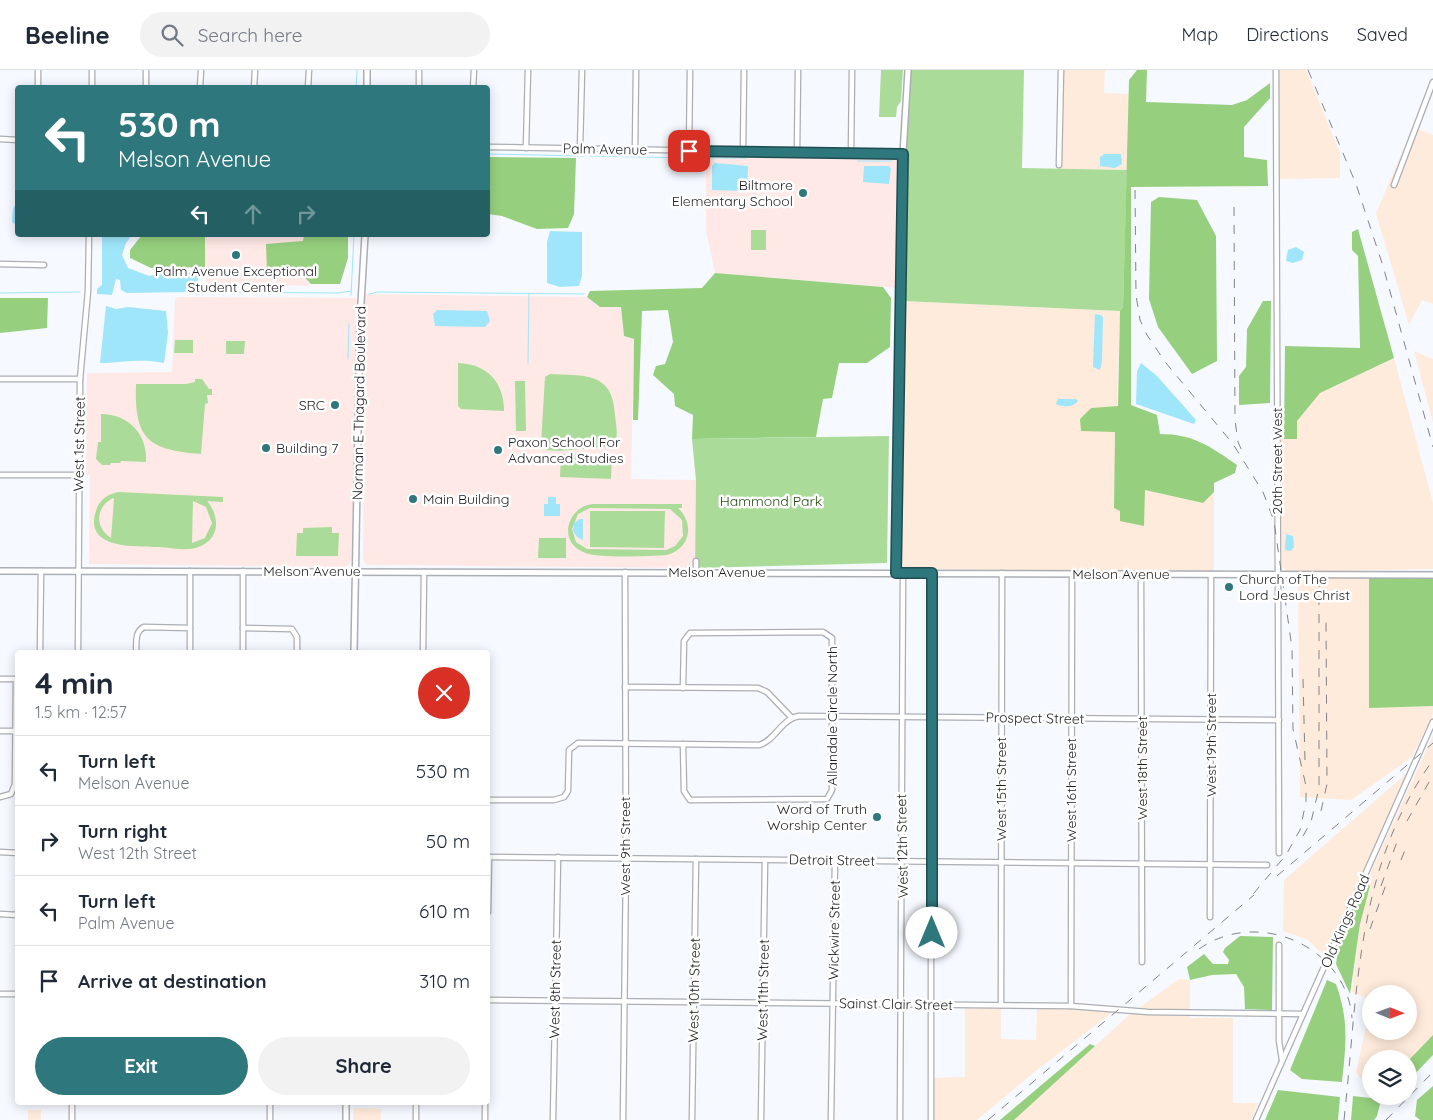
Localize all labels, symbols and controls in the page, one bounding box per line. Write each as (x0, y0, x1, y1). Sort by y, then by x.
search box (140, 12, 490, 57)
text: Beeline (25, 20, 110, 50)
icon: search (158, 21, 186, 49)
text: Search here (198, 23, 303, 47)
text: Map (1181, 23, 1218, 46)
text: Directions (1246, 23, 1329, 46)
text: Saved (1357, 23, 1408, 46)
text: 530 m (118, 102, 221, 146)
icon: left (35, 105, 100, 170)
pin (668, 130, 710, 172)
icon: arrive (675, 137, 703, 165)
street label: Palm Avenue (563, 139, 647, 159)
text: Melson Avenue (118, 145, 271, 173)
place label: Biltmore Elementary School (672, 176, 793, 210)
marker: Biltmore Elementary School (797, 187, 809, 199)
icon: left (186, 200, 214, 228)
icon: ahead (239, 200, 267, 228)
icon: right (292, 200, 320, 228)
marker: Palm Avenue Exceptional Student Center (230, 249, 242, 261)
place label: Palm Avenue Exceptional Student Center (155, 262, 317, 296)
street label: Norman E Thagard Boulevard (348, 306, 370, 500)
street label: West 1st Street (69, 396, 89, 492)
place label: SRC (299, 396, 325, 414)
marker: SRC (329, 399, 341, 411)
street label: 20th Street West (1268, 407, 1286, 515)
place label: Paxon School For Advanced Studies (508, 433, 624, 467)
place label: Building 7 (276, 439, 338, 457)
marker: Building 7 (260, 442, 272, 454)
marker: Paxon School For Advanced Studies (492, 444, 504, 456)
place label: Main Building (423, 490, 509, 508)
park label: Hammond Park (720, 492, 822, 510)
marker: Main Building (407, 493, 419, 505)
street label: Melson Avenue (263, 562, 361, 580)
street label: Melson Avenue (668, 563, 766, 581)
street label: Melson Avenue (1072, 565, 1170, 583)
place label: Church ofThe Lord Jesus Christ (1239, 570, 1350, 604)
marker: Church ofThe Lord Jesus Christ (1223, 581, 1235, 593)
street label: Allandale Circle North (823, 646, 841, 786)
text: 4 min (35, 664, 114, 702)
button: close (418, 667, 470, 719)
street label: West 19th Street (1202, 693, 1220, 797)
text: 1.5 km · 12:57 (35, 702, 127, 722)
street label: Prospect Street (985, 708, 1085, 728)
street label: West 18th Street (1133, 716, 1151, 820)
street label: West 15th Street (992, 737, 1010, 841)
street label: West 16th Street (1062, 738, 1080, 842)
text: Turn left (78, 749, 156, 773)
icon: left (35, 757, 63, 785)
text: 530 m (416, 759, 470, 783)
text: Melson Avenue (78, 773, 189, 793)
street label: West 12th Street (892, 794, 912, 898)
street label: West 9th Street (616, 796, 634, 895)
place label: Word of Truth Worship Center (767, 800, 868, 834)
marker: Word of Truth Worship Center (871, 811, 883, 823)
text: Turn right (78, 819, 167, 843)
icon: right (35, 827, 63, 855)
text: 50 m (426, 829, 470, 853)
text: West 12th Street (78, 843, 197, 863)
street label: Detroit Street (789, 850, 876, 870)
street label: Old Kings Road (1316, 871, 1374, 971)
street label: Wickwire Street (824, 880, 844, 980)
text: Turn left (78, 889, 156, 913)
icon: left (35, 897, 63, 925)
text: 610 m (419, 899, 470, 923)
position arrow (905, 906, 957, 958)
text: Palm Avenue (78, 913, 175, 933)
street label: West 10th Street (684, 937, 704, 1042)
street label: West 8th Street (545, 939, 565, 1039)
street label: West 11th Street (753, 939, 773, 1041)
icon: arrive (35, 967, 63, 995)
text: Arrive at destination (78, 969, 267, 993)
text: 310 m (419, 969, 470, 993)
north arrow (1362, 985, 1418, 1040)
map controls (1362, 985, 1417, 1105)
street label: Sainst Clair Street (839, 994, 953, 1014)
button: Exit (35, 1037, 248, 1095)
button: Share (258, 1037, 470, 1095)
button: layers (1362, 1050, 1417, 1105)

